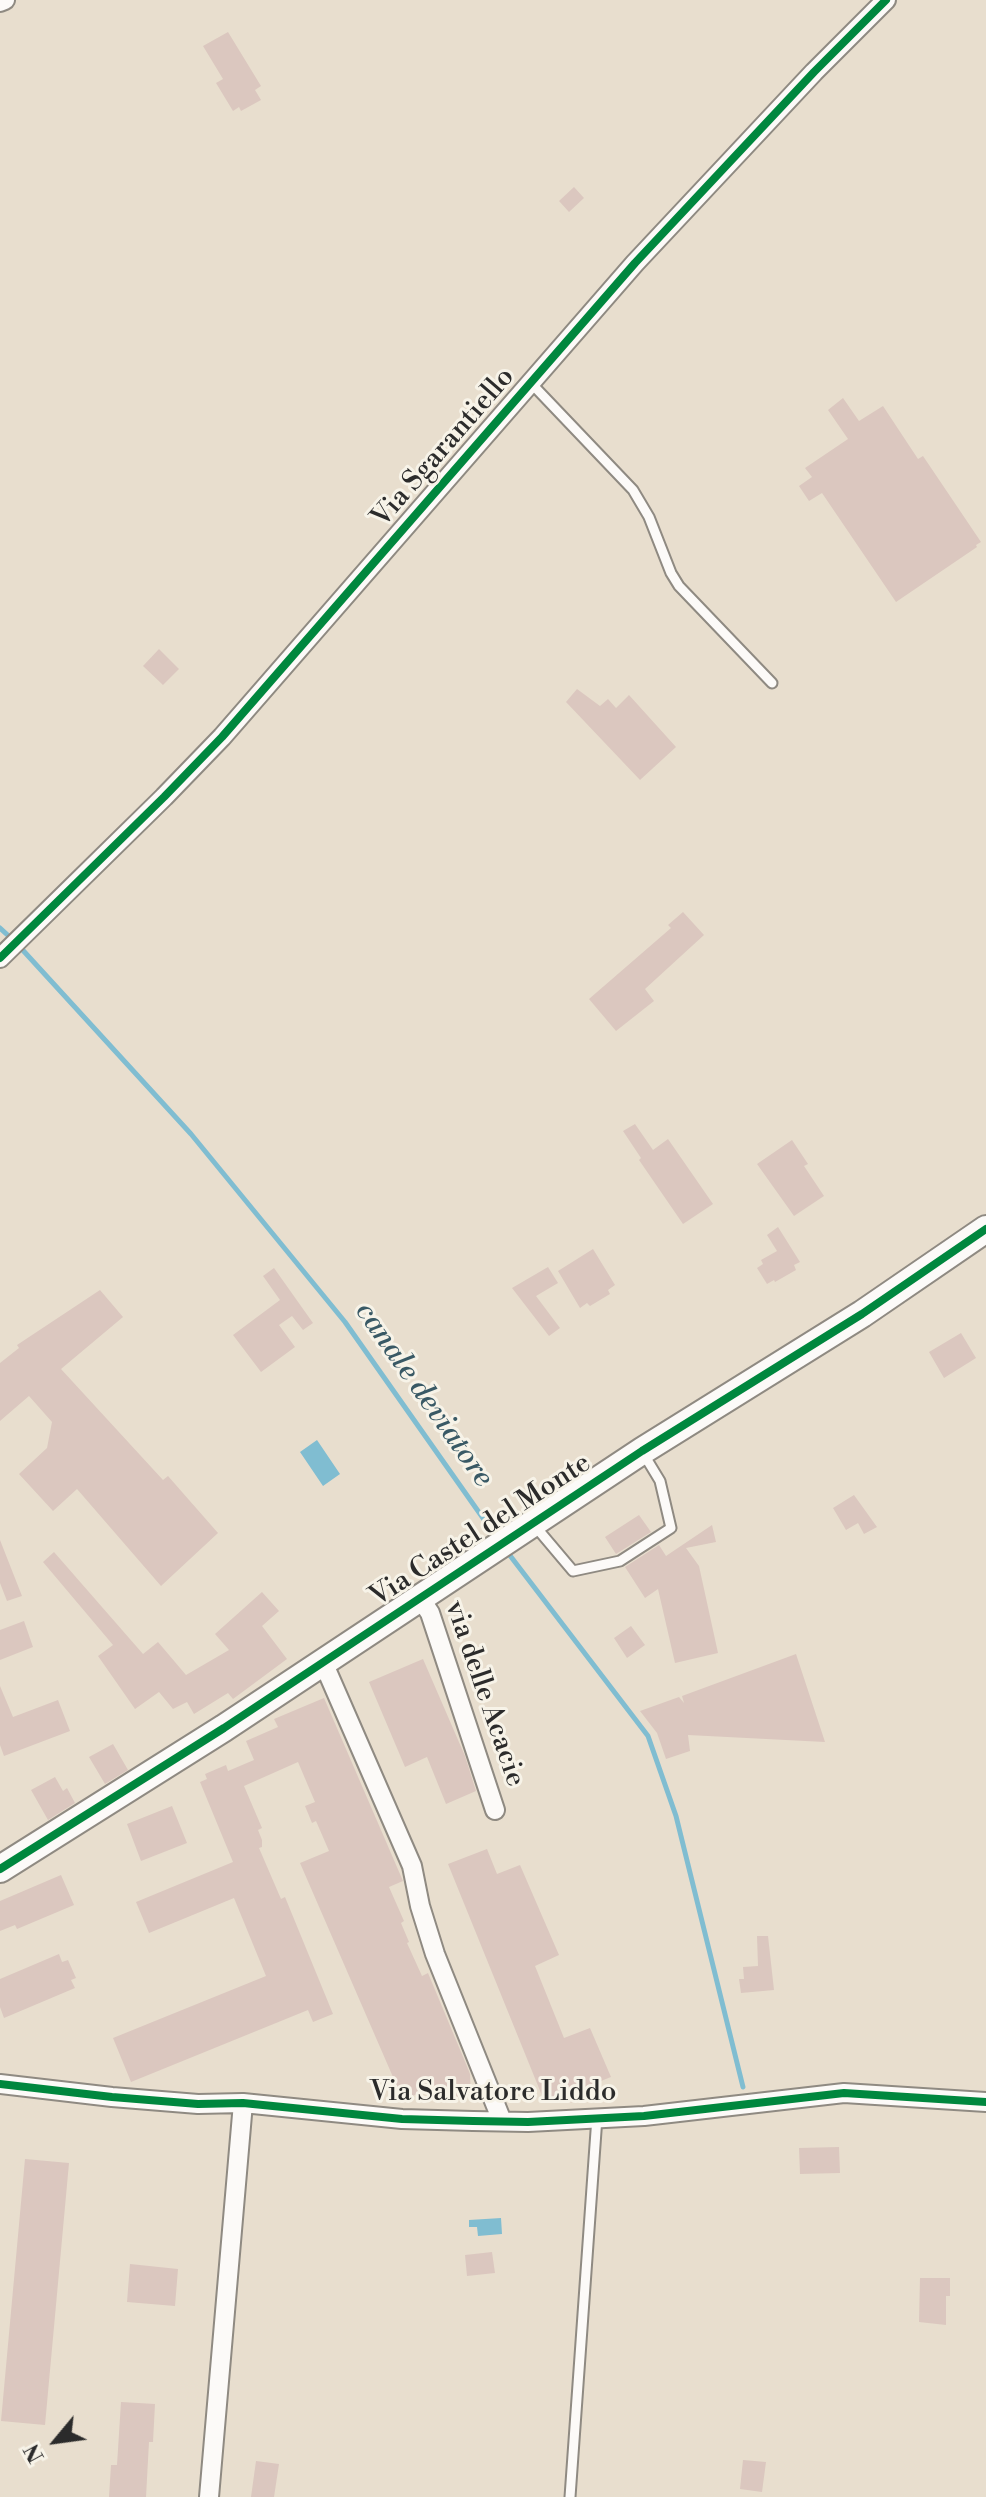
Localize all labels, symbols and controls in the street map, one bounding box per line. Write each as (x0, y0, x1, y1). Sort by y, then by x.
street label: Via Sgarantiello (365, 361, 523, 535)
water label: canale deviatore (346, 1296, 500, 1494)
street label: Via Castel del Monte (364, 1447, 598, 1615)
street label: via delle Acacie (437, 1597, 531, 1791)
street label: Via Salvatore Liddo (370, 2076, 616, 2110)
north arrow (16, 2401, 96, 2481)
text: N (19, 2439, 51, 2467)

